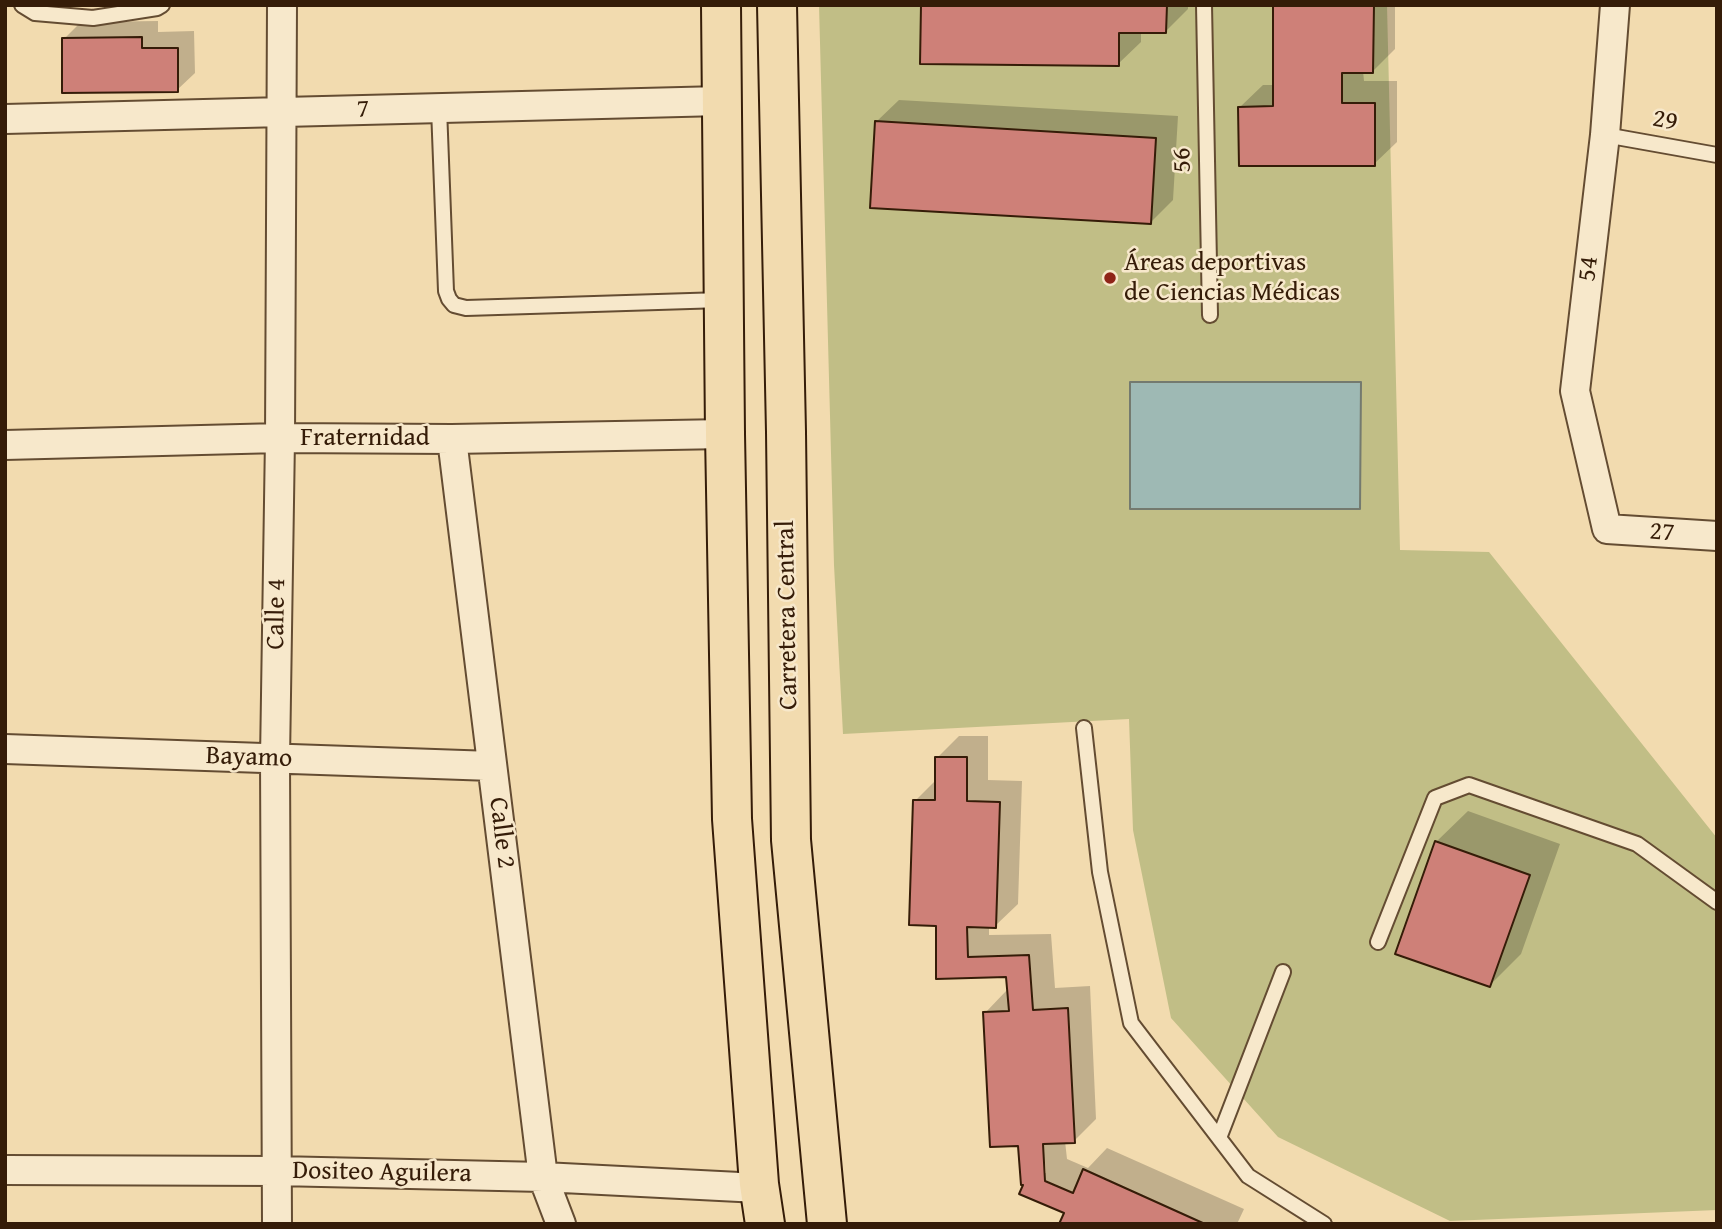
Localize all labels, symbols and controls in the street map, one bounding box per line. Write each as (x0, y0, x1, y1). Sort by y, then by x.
street label: 7 (356, 94, 370, 126)
street label: 29 (1650, 103, 1680, 139)
street label: 56 (1167, 147, 1199, 173)
place label: Áreas deportivas de Ciencias Médicas (1124, 247, 1340, 308)
street label: 54 (1572, 255, 1606, 283)
marker: Áreas deportivas de Ciencias Médicas (1102, 270, 1118, 286)
street label: Fraternidad (300, 422, 430, 454)
street label: 27 (1648, 517, 1676, 549)
street label: Carretera Central (771, 520, 805, 710)
street label: Calle 4 (261, 578, 293, 650)
street label: Bayamo (205, 741, 293, 775)
street label: Calle 2 (481, 796, 521, 870)
street label: Dositeo Aguilera (292, 1156, 472, 1190)

